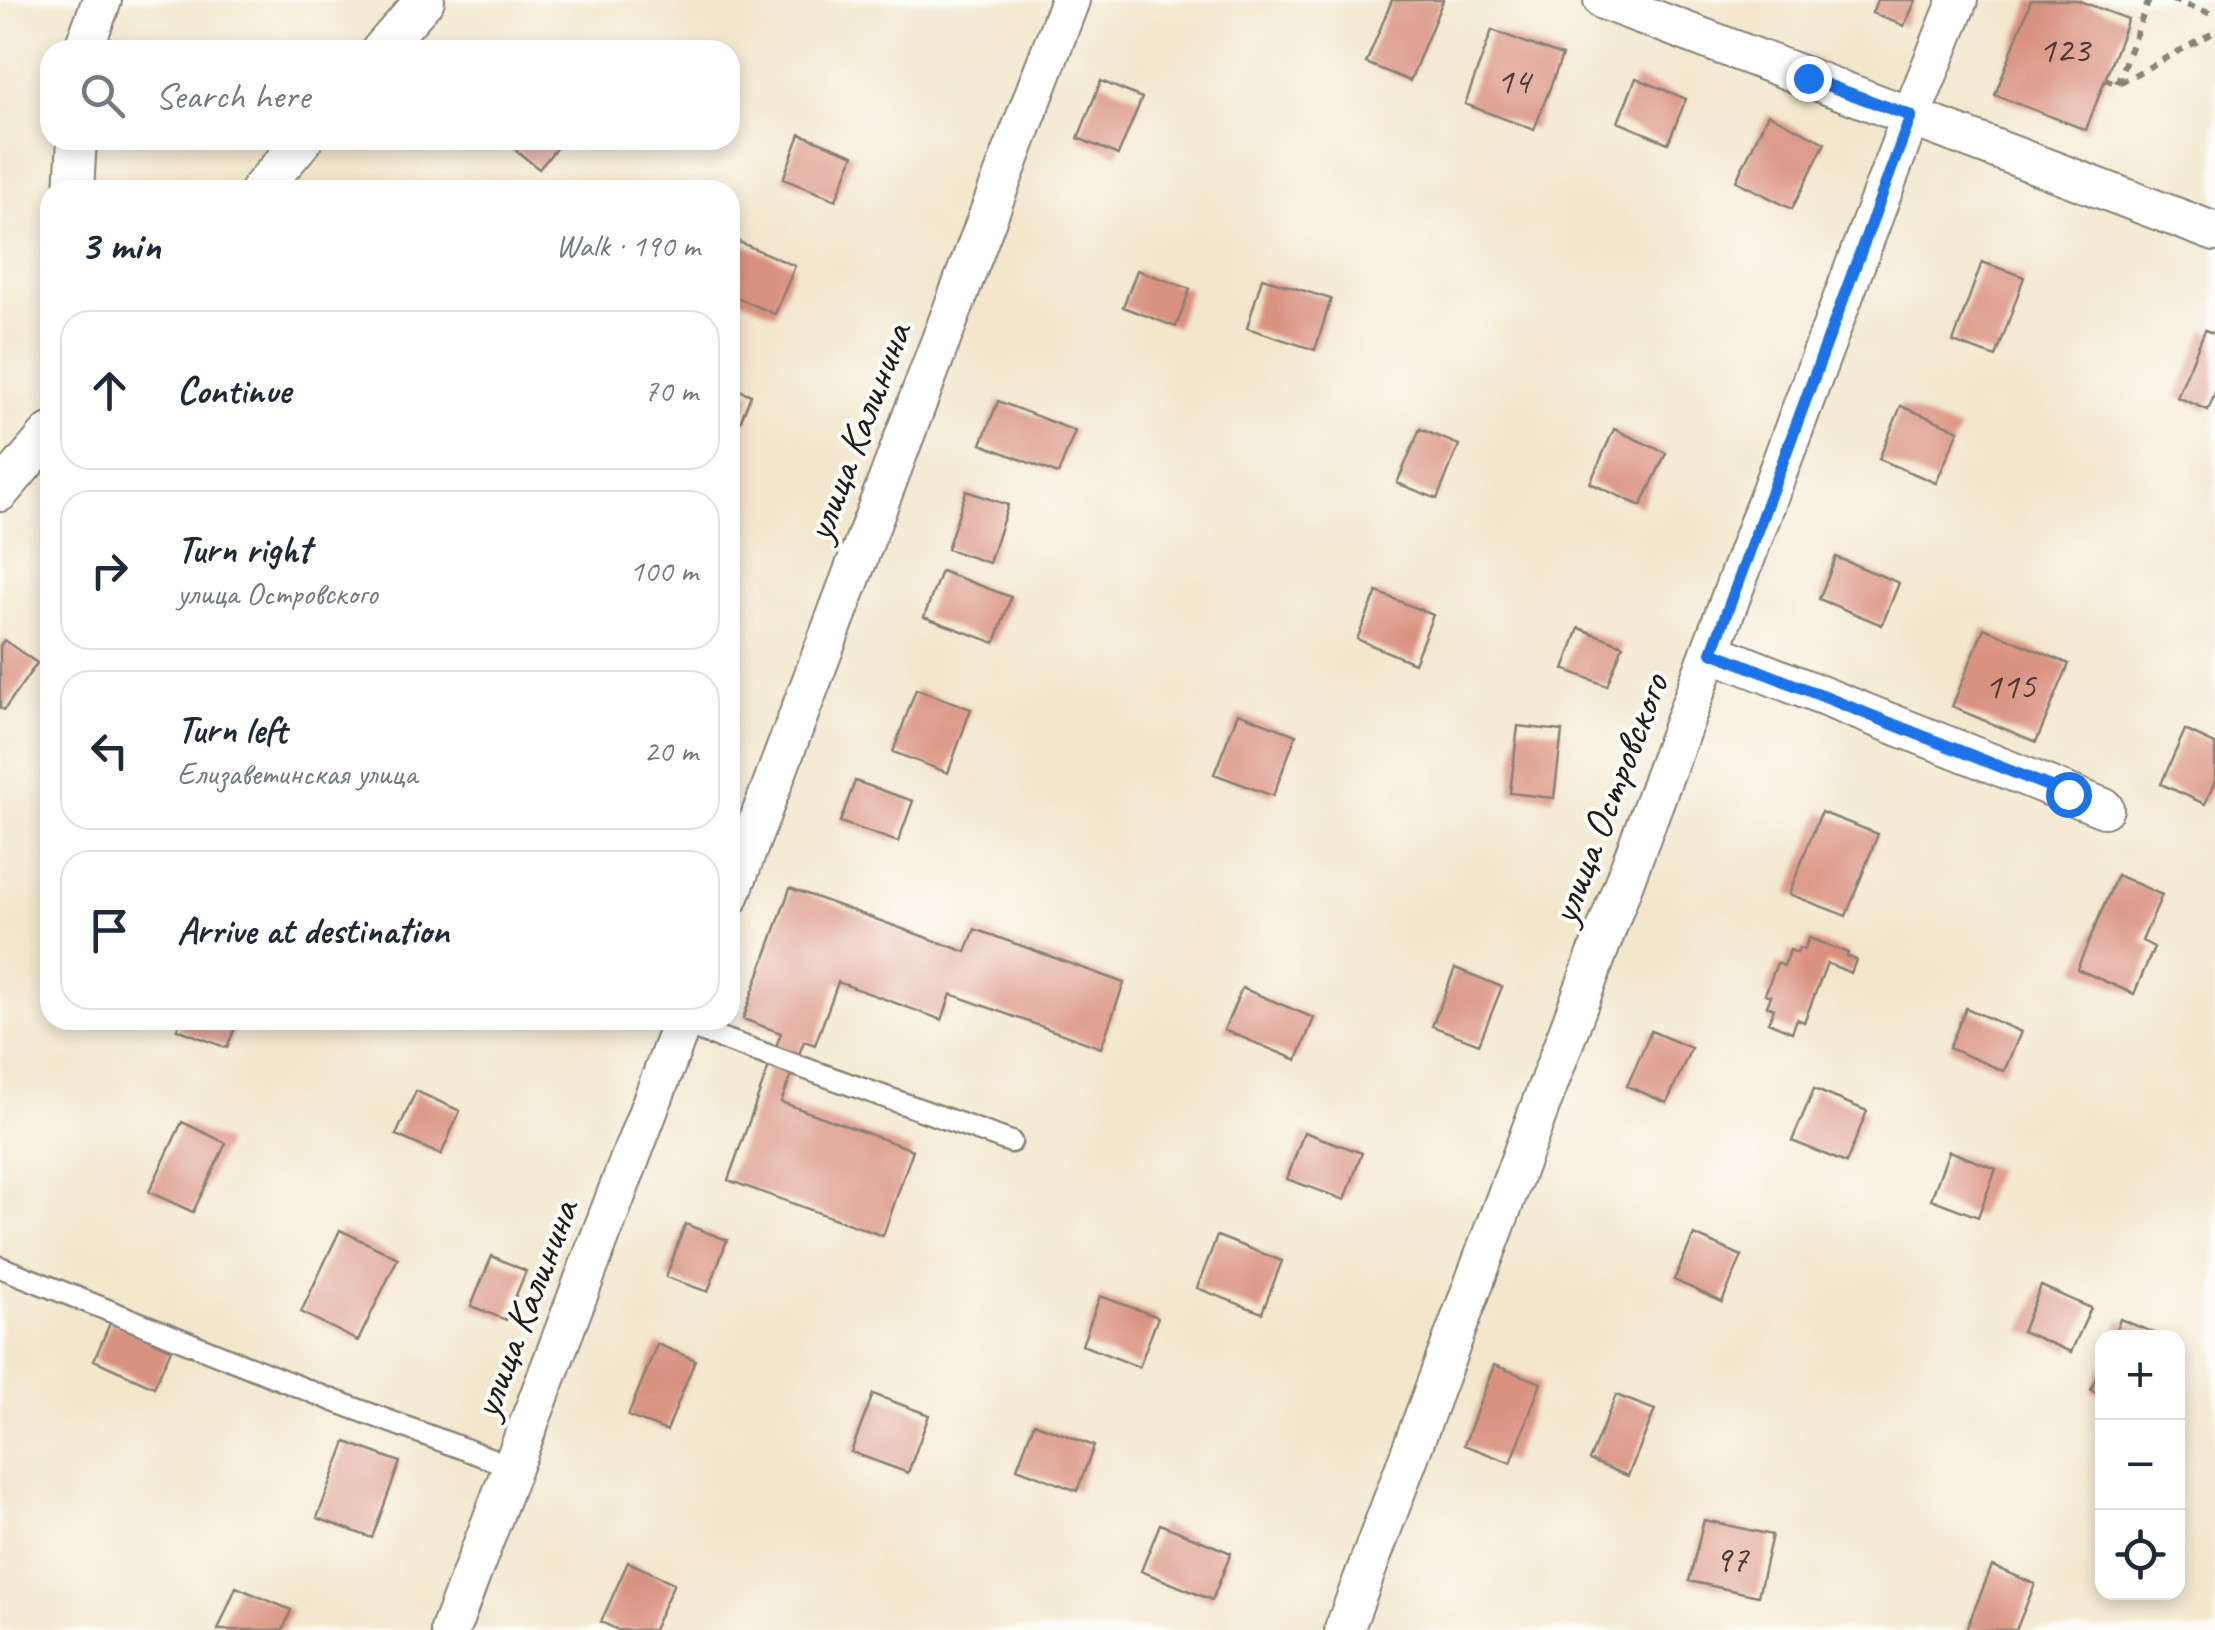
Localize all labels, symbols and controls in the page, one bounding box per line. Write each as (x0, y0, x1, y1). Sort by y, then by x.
house number: 123 (2038, 26, 2093, 73)
search box (40, 40, 740, 150)
route end (1786, 56, 1832, 102)
house number: 14 (1496, 57, 1534, 104)
icon: search (75, 68, 130, 123)
text: Search here (155, 72, 310, 119)
text: 3 min (80, 219, 160, 272)
text: Walk · 190 m (556, 225, 700, 266)
street label: улица Калинина (791, 313, 925, 551)
icon: ahead (82, 363, 137, 418)
text: Continue (177, 367, 291, 414)
text: 70 m (644, 370, 698, 411)
text: Turn right (177, 526, 311, 573)
icon: right (82, 543, 137, 598)
text: 100 m (629, 550, 698, 591)
text: улица Островского (177, 573, 377, 614)
house number: 115 (1984, 662, 2038, 709)
street label: улица Островского (1536, 665, 1682, 934)
text: Turn left (177, 706, 287, 753)
icon: left (82, 723, 137, 778)
text: 20 m (644, 730, 698, 771)
text: Елизаветинская улица (177, 753, 417, 794)
route start (2046, 772, 2092, 818)
icon: arrive (82, 903, 137, 958)
text: Arrive at destination (177, 907, 449, 954)
street label: улица Калинина (458, 1190, 592, 1428)
map controls (2095, 1330, 2185, 1600)
button: + (2095, 1330, 2185, 1420)
button: − (2095, 1420, 2185, 1510)
button: locate (2095, 1510, 2185, 1600)
house number: 97 (1714, 1535, 1750, 1582)

